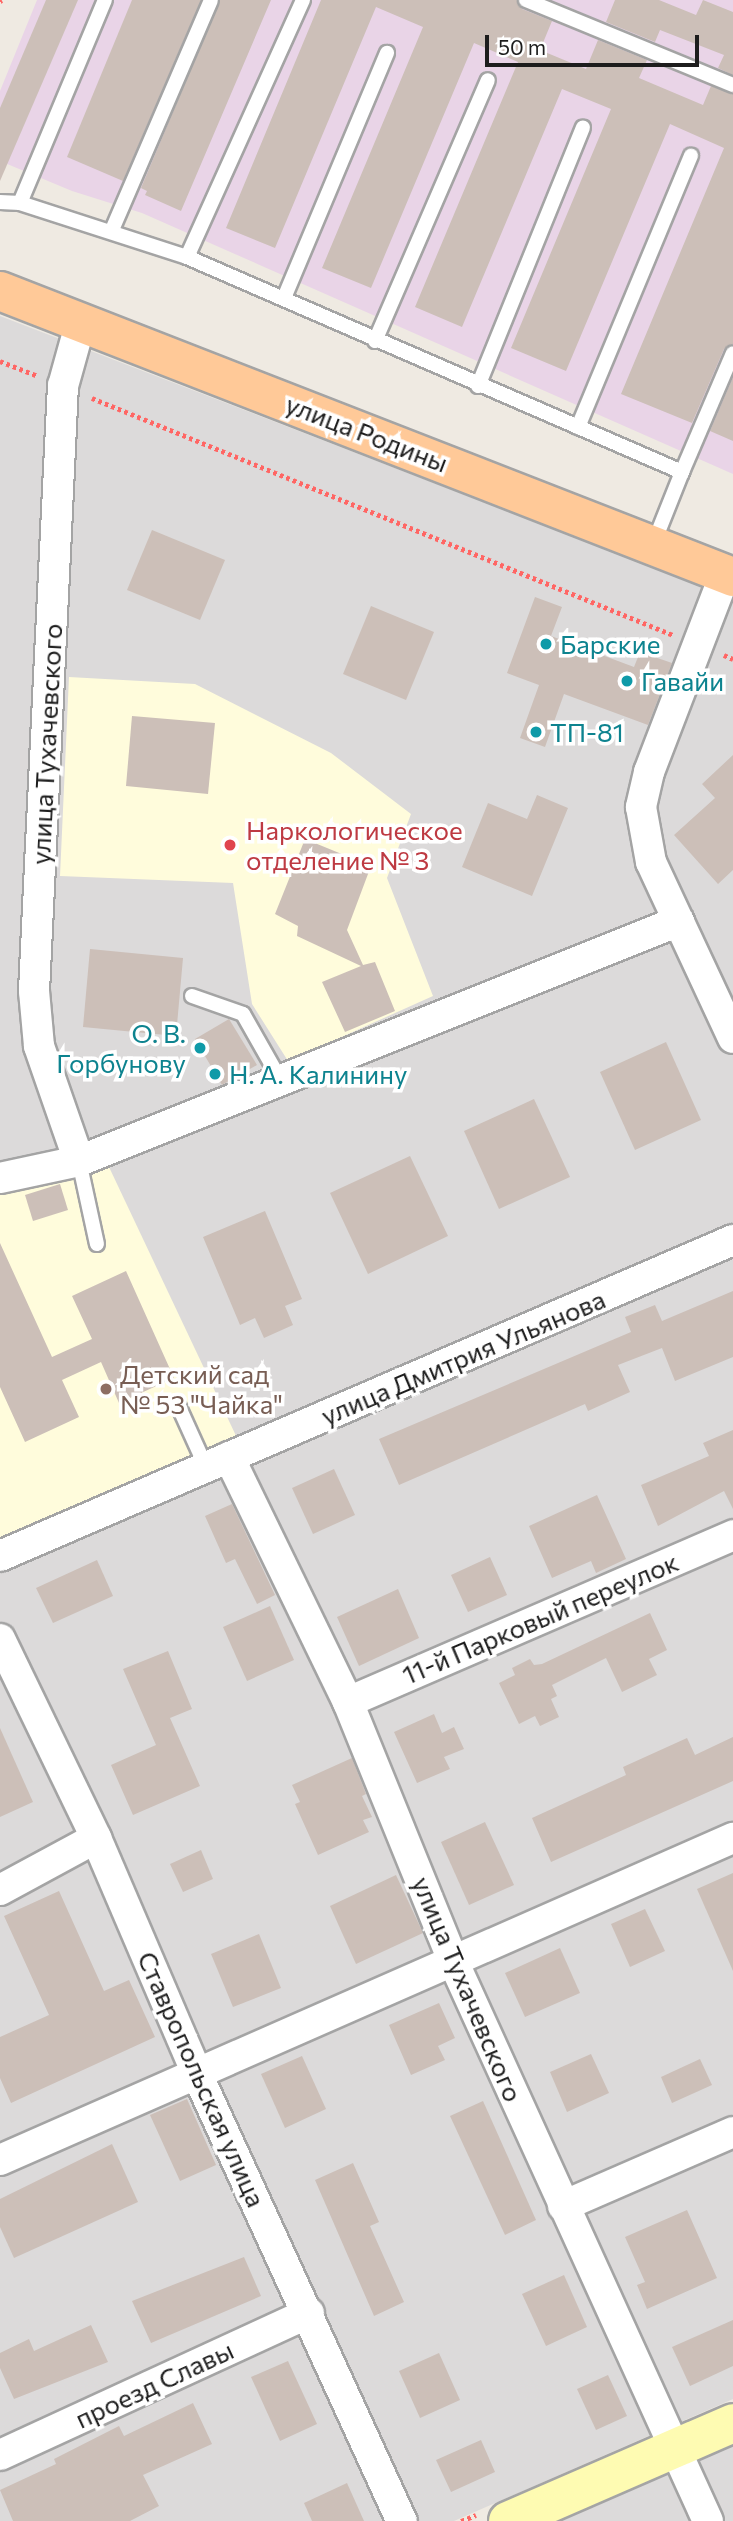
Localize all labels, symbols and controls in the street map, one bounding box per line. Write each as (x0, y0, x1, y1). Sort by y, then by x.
scale bar (488, 21, 702, 65)
text: 50 m (498, 34, 546, 59)
street label: улица Родины (282, 388, 452, 478)
street label: улица Тухачевского (24, 623, 68, 865)
place label: Барские (560, 628, 660, 660)
marker: Барские (538, 636, 554, 652)
place label: Гавайи (641, 665, 724, 697)
marker: Гавайи (619, 673, 635, 689)
place label: ТП-81 (550, 716, 624, 748)
marker: ТП-81 (528, 724, 544, 740)
place label: Наркологическое отделение № 3 (246, 814, 463, 876)
marker: Наркологическое отделение № 3 (220, 835, 240, 855)
place label: О. В. Горбунову (56, 1017, 186, 1078)
marker: О. В. Горбунову (192, 1040, 208, 1056)
place label: Н. А. Калинину (229, 1058, 407, 1090)
marker: Н. А. Калинину (207, 1066, 223, 1082)
street label: улица Дмитрия Ульянова (316, 1283, 610, 1431)
place label: Детский сад № 53 "Чайка" (120, 1358, 283, 1420)
marker: Детский сад № 53 "Чайка" (98, 1381, 114, 1397)
street label: 11-й Парковый переулок (397, 1546, 683, 1690)
street label: улица Тухачевского (406, 1872, 530, 2106)
street label: Ставропольская улица (132, 1947, 272, 2211)
street label: проезд Славы (70, 2334, 238, 2434)

